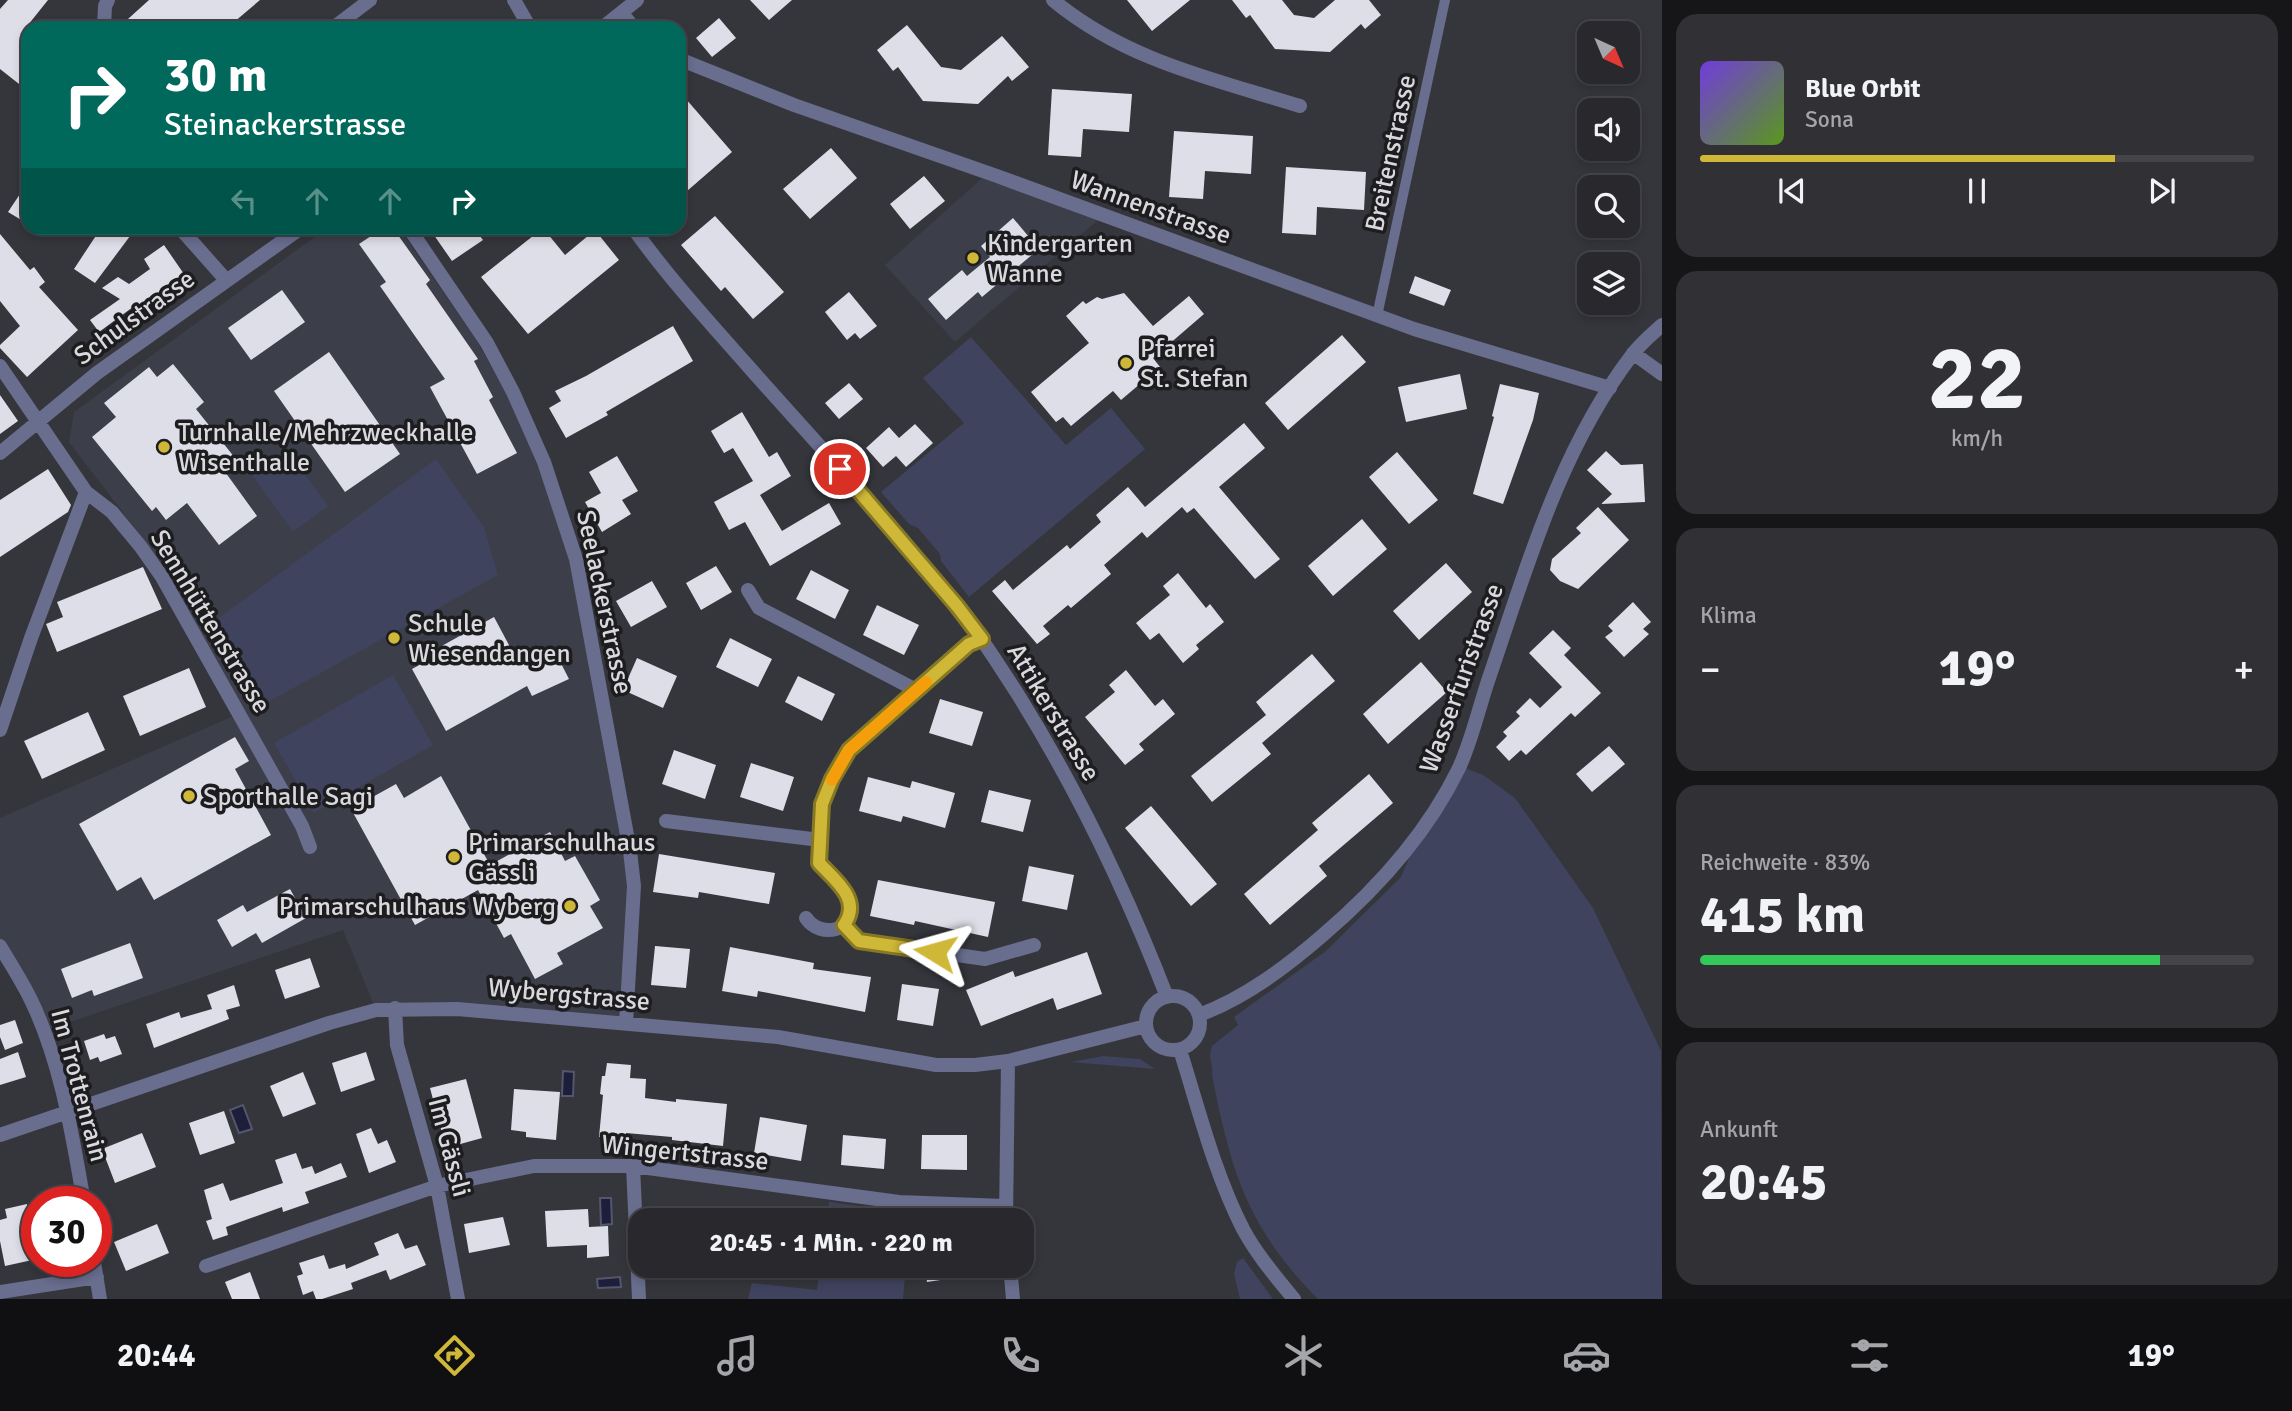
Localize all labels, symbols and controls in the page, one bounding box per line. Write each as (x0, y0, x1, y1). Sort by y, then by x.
north arrow (1577, 21, 1640, 84)
map controls (1577, 21, 1640, 315)
text: 30 m (164, 45, 267, 105)
icon: right (49, 49, 140, 140)
street label: Breitenstrasse (1359, 72, 1423, 234)
text: Blue Orbit (1805, 73, 1921, 105)
button: sound (1577, 98, 1640, 161)
text: Steinackerstrasse (164, 105, 406, 144)
text: Sona (1805, 105, 1854, 134)
street label: Wannenstrasse (1066, 164, 1235, 252)
icon: previous (1773, 172, 1811, 210)
icon: pause (1958, 172, 1996, 210)
icon: next (2143, 172, 2181, 210)
button: search (1577, 175, 1640, 238)
icon: left (225, 182, 263, 220)
icon: ahead (298, 182, 336, 220)
icon: ahead (371, 182, 409, 220)
icon: right (444, 182, 482, 220)
place label: Kindergarten Wanne (987, 228, 1133, 290)
marker: Kindergarten Wanne (965, 250, 981, 266)
button: layers (1577, 252, 1640, 315)
street label: Schulstrasse (68, 263, 201, 372)
text: 22 (1928, 322, 2026, 435)
place label: Pfarrei St. Stefan (1140, 333, 1249, 395)
marker: Pfarrei St. Stefan (1118, 355, 1134, 371)
place label: Turnhalle/Mehrzweckhalle Wisenthalle (178, 417, 474, 479)
text: km/h (1951, 424, 2003, 453)
marker: Turnhalle/Mehrzweckhalle Wisenthalle (156, 439, 172, 455)
pin (810, 439, 870, 499)
icon: arrive (821, 450, 859, 488)
street label: Seelackerstrasse (569, 507, 639, 697)
street label: Sennhüttenstrasse (143, 524, 277, 719)
street label: Wasserfuristrasse (1413, 579, 1511, 777)
text: Klima (1700, 601, 1757, 630)
place label: Schule Wiesendangen (408, 608, 571, 670)
marker: Schule Wiesendangen (386, 630, 402, 646)
text: 19° (1939, 636, 2015, 700)
street label: Attikerstrasse (1000, 638, 1107, 787)
text: − (1700, 646, 1721, 693)
text: + (2233, 646, 2254, 693)
place label: Sporthalle Sagi (203, 781, 373, 813)
marker: Sporthalle Sagi (181, 788, 197, 804)
place label: Primarschulhaus Gässli (468, 827, 655, 889)
text: Reichweite · 83% (1700, 848, 1870, 877)
marker: Primarschulhaus Gässli (446, 849, 462, 865)
text: 415 km (1700, 883, 1865, 947)
place label: Primarschulhaus Wyberg (279, 891, 556, 923)
marker: Primarschulhaus Wyberg (562, 898, 578, 914)
position arrow (898, 915, 972, 989)
street label: Wybergstrasse (486, 972, 651, 1018)
street label: Im Trottenrain (43, 1005, 115, 1165)
street label: Im Gässli (420, 1094, 478, 1200)
text: Ankunft (1700, 1115, 1778, 1144)
street label: Wingertstrasse (600, 1128, 770, 1178)
text: 20:45 (1700, 1150, 1828, 1214)
speed limit sign: 30 (21, 1186, 112, 1277)
text: 20:45 · 1 Min. · 220 m (709, 1227, 953, 1259)
icon: directions (430, 1331, 479, 1380)
icon: music (713, 1331, 762, 1380)
icon: phone (996, 1331, 1045, 1380)
icon: climate (1279, 1331, 1328, 1380)
icon: car (1562, 1331, 1611, 1380)
icon: filters (1845, 1331, 1894, 1380)
text: 20:44 (117, 1336, 196, 1375)
text: 19° (2128, 1336, 2175, 1375)

